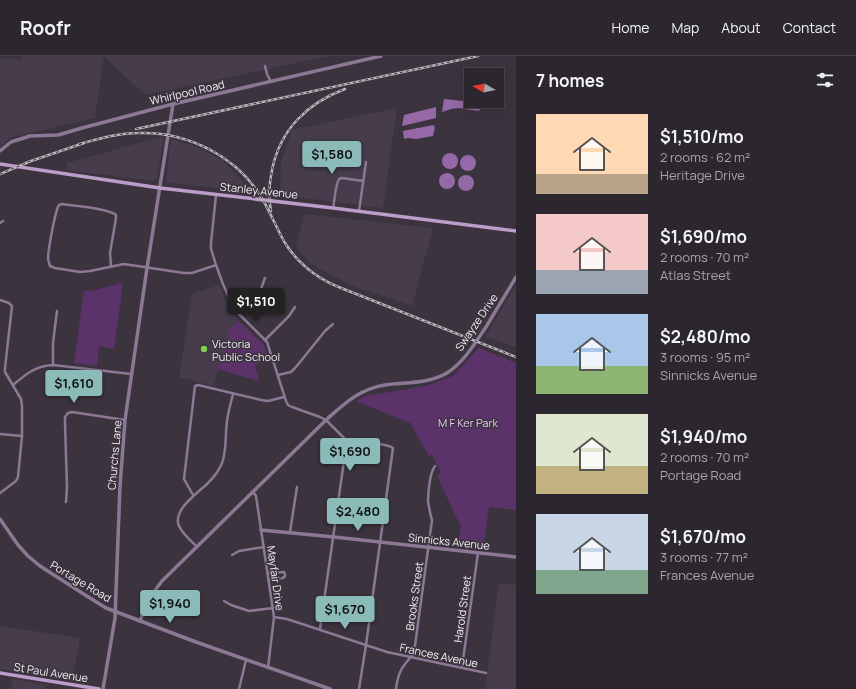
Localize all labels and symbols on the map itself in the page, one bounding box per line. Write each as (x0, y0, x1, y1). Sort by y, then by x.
north arrow (464, 68, 504, 108)
street label: Whirlpool Road (148, 76, 226, 108)
pin: $1,580 (299, 141, 365, 175)
street label: Stanley Avenue (219, 178, 299, 202)
pin: $1,510 (223, 288, 289, 322)
street label: Swayze Drive (451, 290, 501, 354)
place label: Victoria Public School (212, 336, 280, 364)
marker: Victoria Public School (199, 344, 209, 354)
pin: $1,610 (41, 370, 107, 404)
park label: M F Ker Park (438, 415, 498, 430)
street label: Churchs Lane (103, 419, 125, 491)
pin: $1,690 (317, 438, 383, 472)
pin: $2,480 (325, 498, 391, 532)
street label: Sinnicks Avenue (407, 529, 491, 553)
street label: Mayfair Drive (264, 544, 288, 612)
street label: Portage Road (48, 557, 114, 605)
street label: Brooks Street (402, 561, 426, 631)
street label: Harold Street (450, 574, 474, 644)
pin: $1,940 (137, 590, 203, 624)
pin: $1,670 (312, 596, 378, 630)
street label: Frances Avenue (398, 639, 480, 671)
street label: St Paul Avenue (13, 659, 90, 685)

